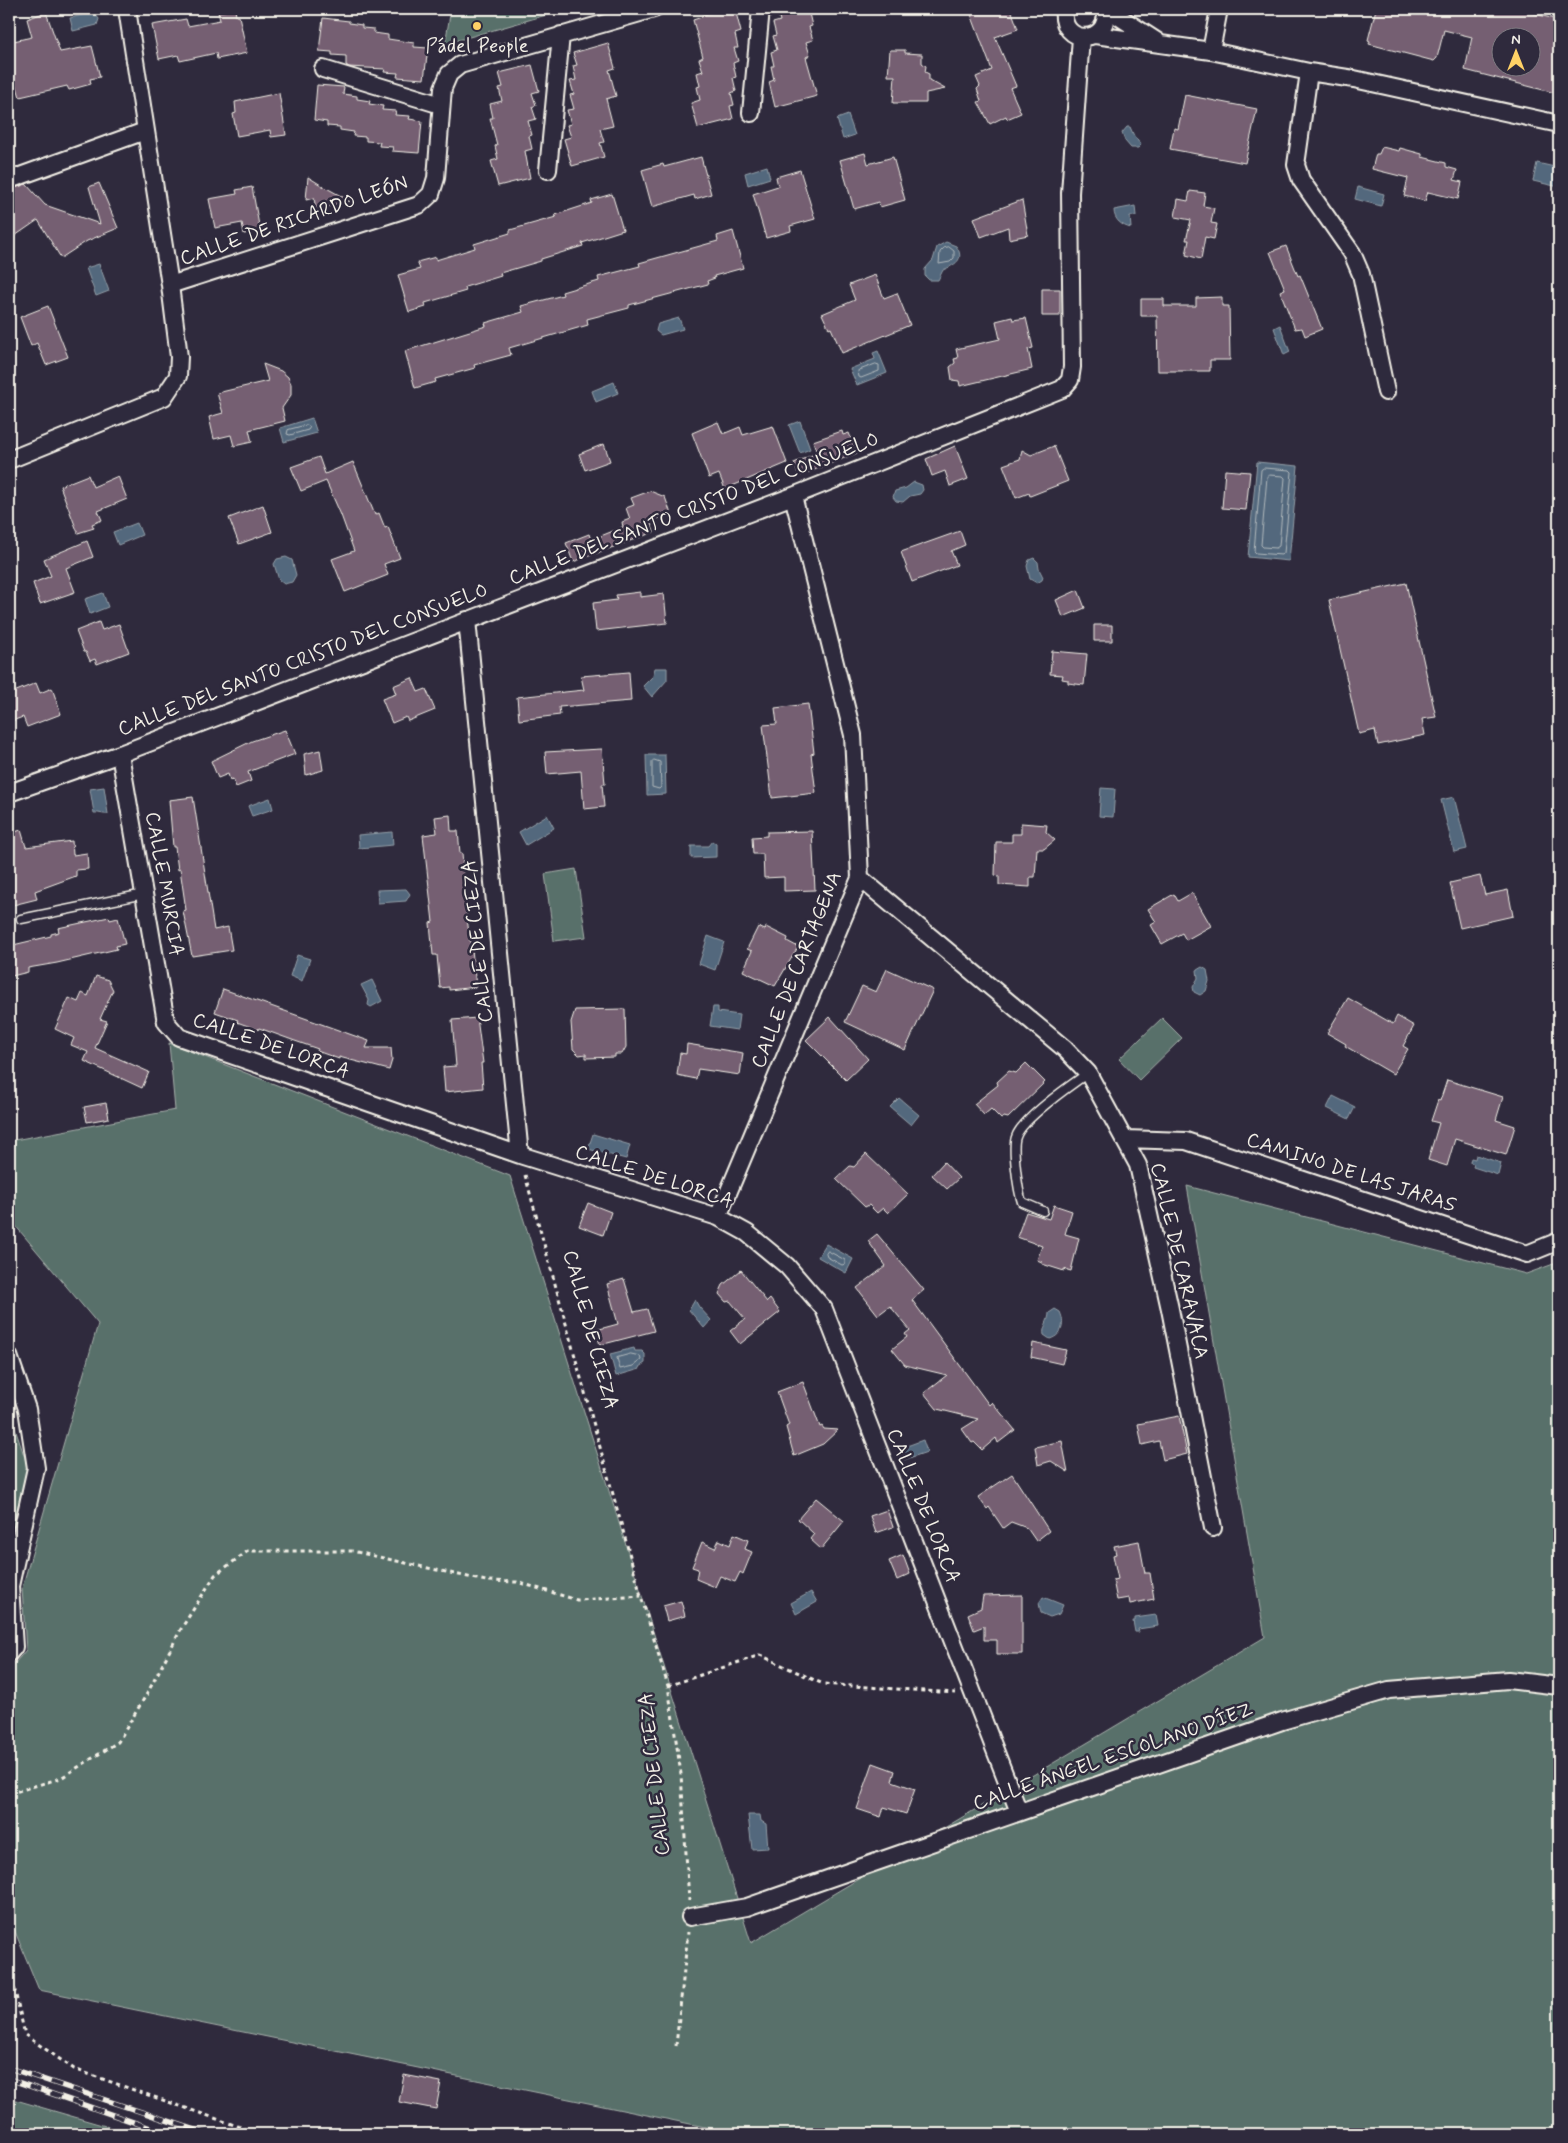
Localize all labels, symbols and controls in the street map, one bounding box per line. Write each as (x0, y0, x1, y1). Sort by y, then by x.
marker: Pádel People (471, 20, 483, 32)
north arrow (1490, 28, 1540, 78)
text: N (1511, 31, 1521, 49)
place label: Pádel People (425, 33, 529, 60)
street label: CALLE DE RICARDO LEÓN (177, 169, 411, 273)
street label: CALLE DEL SANTO CRISTO DEL CONSUELO (505, 426, 883, 592)
street label: CALLE DEL SANTO CRISTO DEL CONSUELO (114, 577, 492, 743)
street label: CALLE MURCIA (138, 810, 190, 958)
street label: CALLE DE CIEZA (456, 858, 500, 1024)
street label: CALLE DE CARTAGENA (745, 868, 849, 1072)
street label: CALLE DE LORCA (189, 1006, 353, 1086)
street label: CAMINO DE LAS JARAS (1243, 1126, 1459, 1220)
street label: CALLE DE LORCA (572, 1139, 736, 1215)
street label: CALLE DE CARAVACA (1143, 1160, 1215, 1362)
street label: CALLE DE CIEZA (556, 1247, 624, 1413)
street label: CALLE DE LORCA (880, 1425, 966, 1587)
street label: CALLE DE CIEZA (633, 1691, 677, 1857)
street label: CALLE ÁNGEL ESCOLANO DÍEZ (969, 1696, 1257, 1818)

